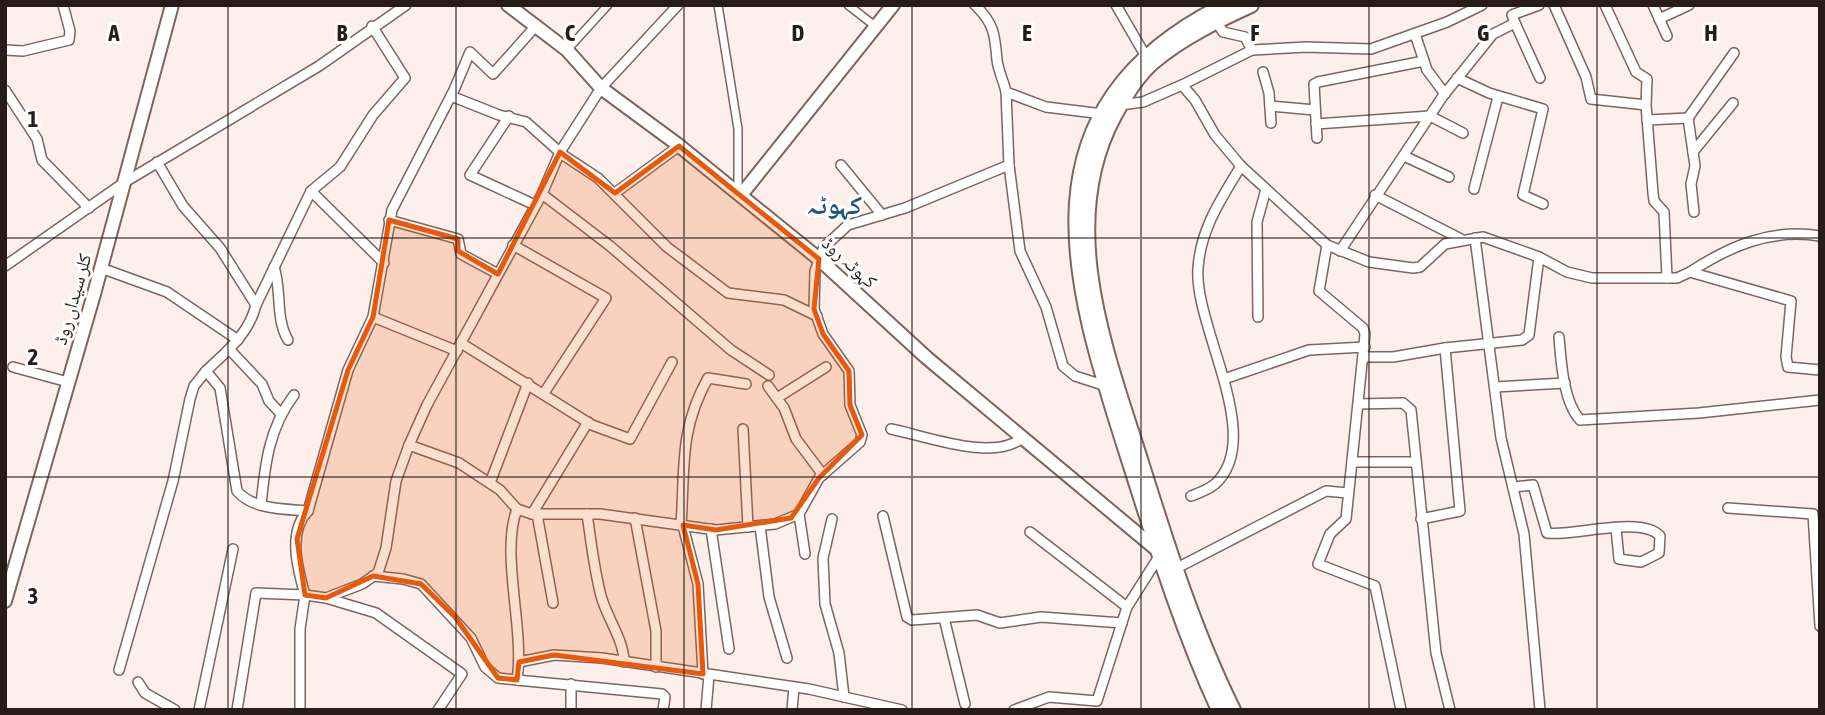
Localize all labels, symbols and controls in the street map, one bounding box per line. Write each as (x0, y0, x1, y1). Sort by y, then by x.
text: A (107, 20, 120, 46)
text: B (337, 20, 348, 46)
text: C (565, 20, 576, 46)
text: D (792, 20, 805, 46)
text: E (1022, 20, 1032, 46)
text: F (1250, 20, 1260, 46)
text: G (1477, 20, 1489, 46)
text: H (1704, 20, 1718, 46)
text: 1 (28, 106, 39, 132)
district label: کہوٹہ (806, 190, 862, 220)
street label: کہوٹہ روڈ (817, 232, 882, 293)
street label: کلر سیداں روڈ (49, 251, 96, 347)
text: 2 (28, 344, 38, 370)
text: 3 (28, 583, 38, 609)

